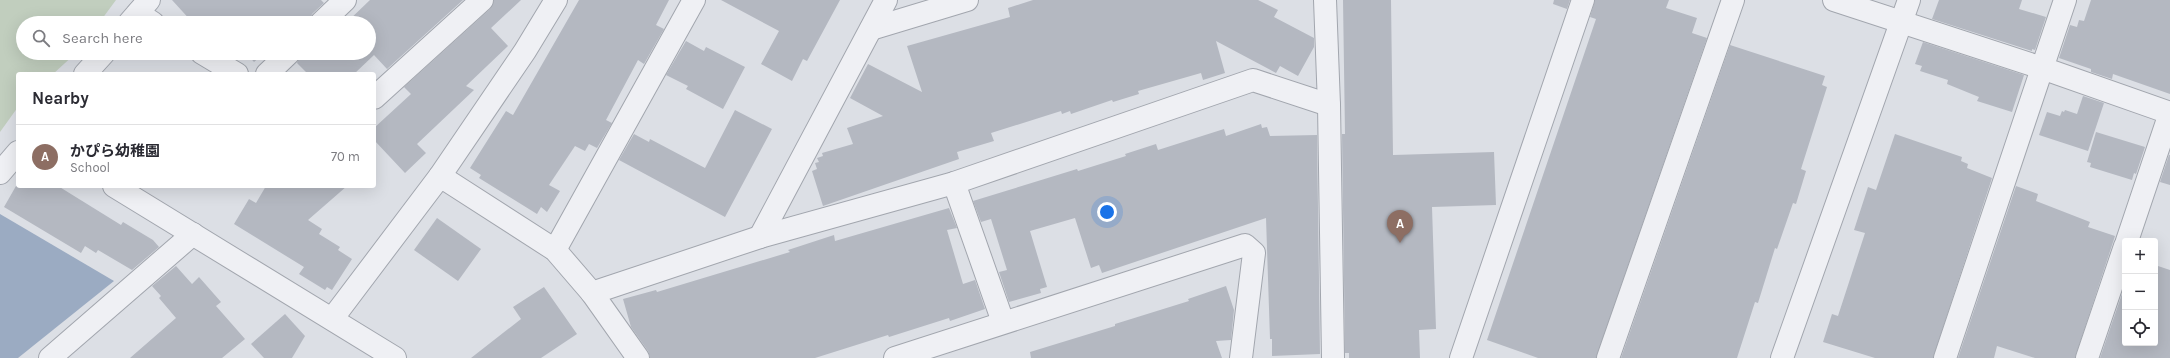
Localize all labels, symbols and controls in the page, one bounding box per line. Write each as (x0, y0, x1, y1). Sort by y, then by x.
search box (16, 16, 376, 60)
icon: search (30, 27, 52, 49)
text: Search here (62, 29, 143, 47)
text: Nearby (32, 88, 89, 108)
text: かぴら幼稚園 (70, 142, 160, 160)
text: A (41, 149, 49, 164)
text: 70 m (331, 149, 360, 164)
text: School (70, 160, 110, 175)
your location (1097, 202, 1117, 222)
pin: A (1387, 210, 1413, 243)
map controls (2122, 238, 2158, 346)
button: + (2122, 238, 2158, 274)
button: − (2122, 274, 2158, 310)
button: locate (2122, 310, 2158, 346)

